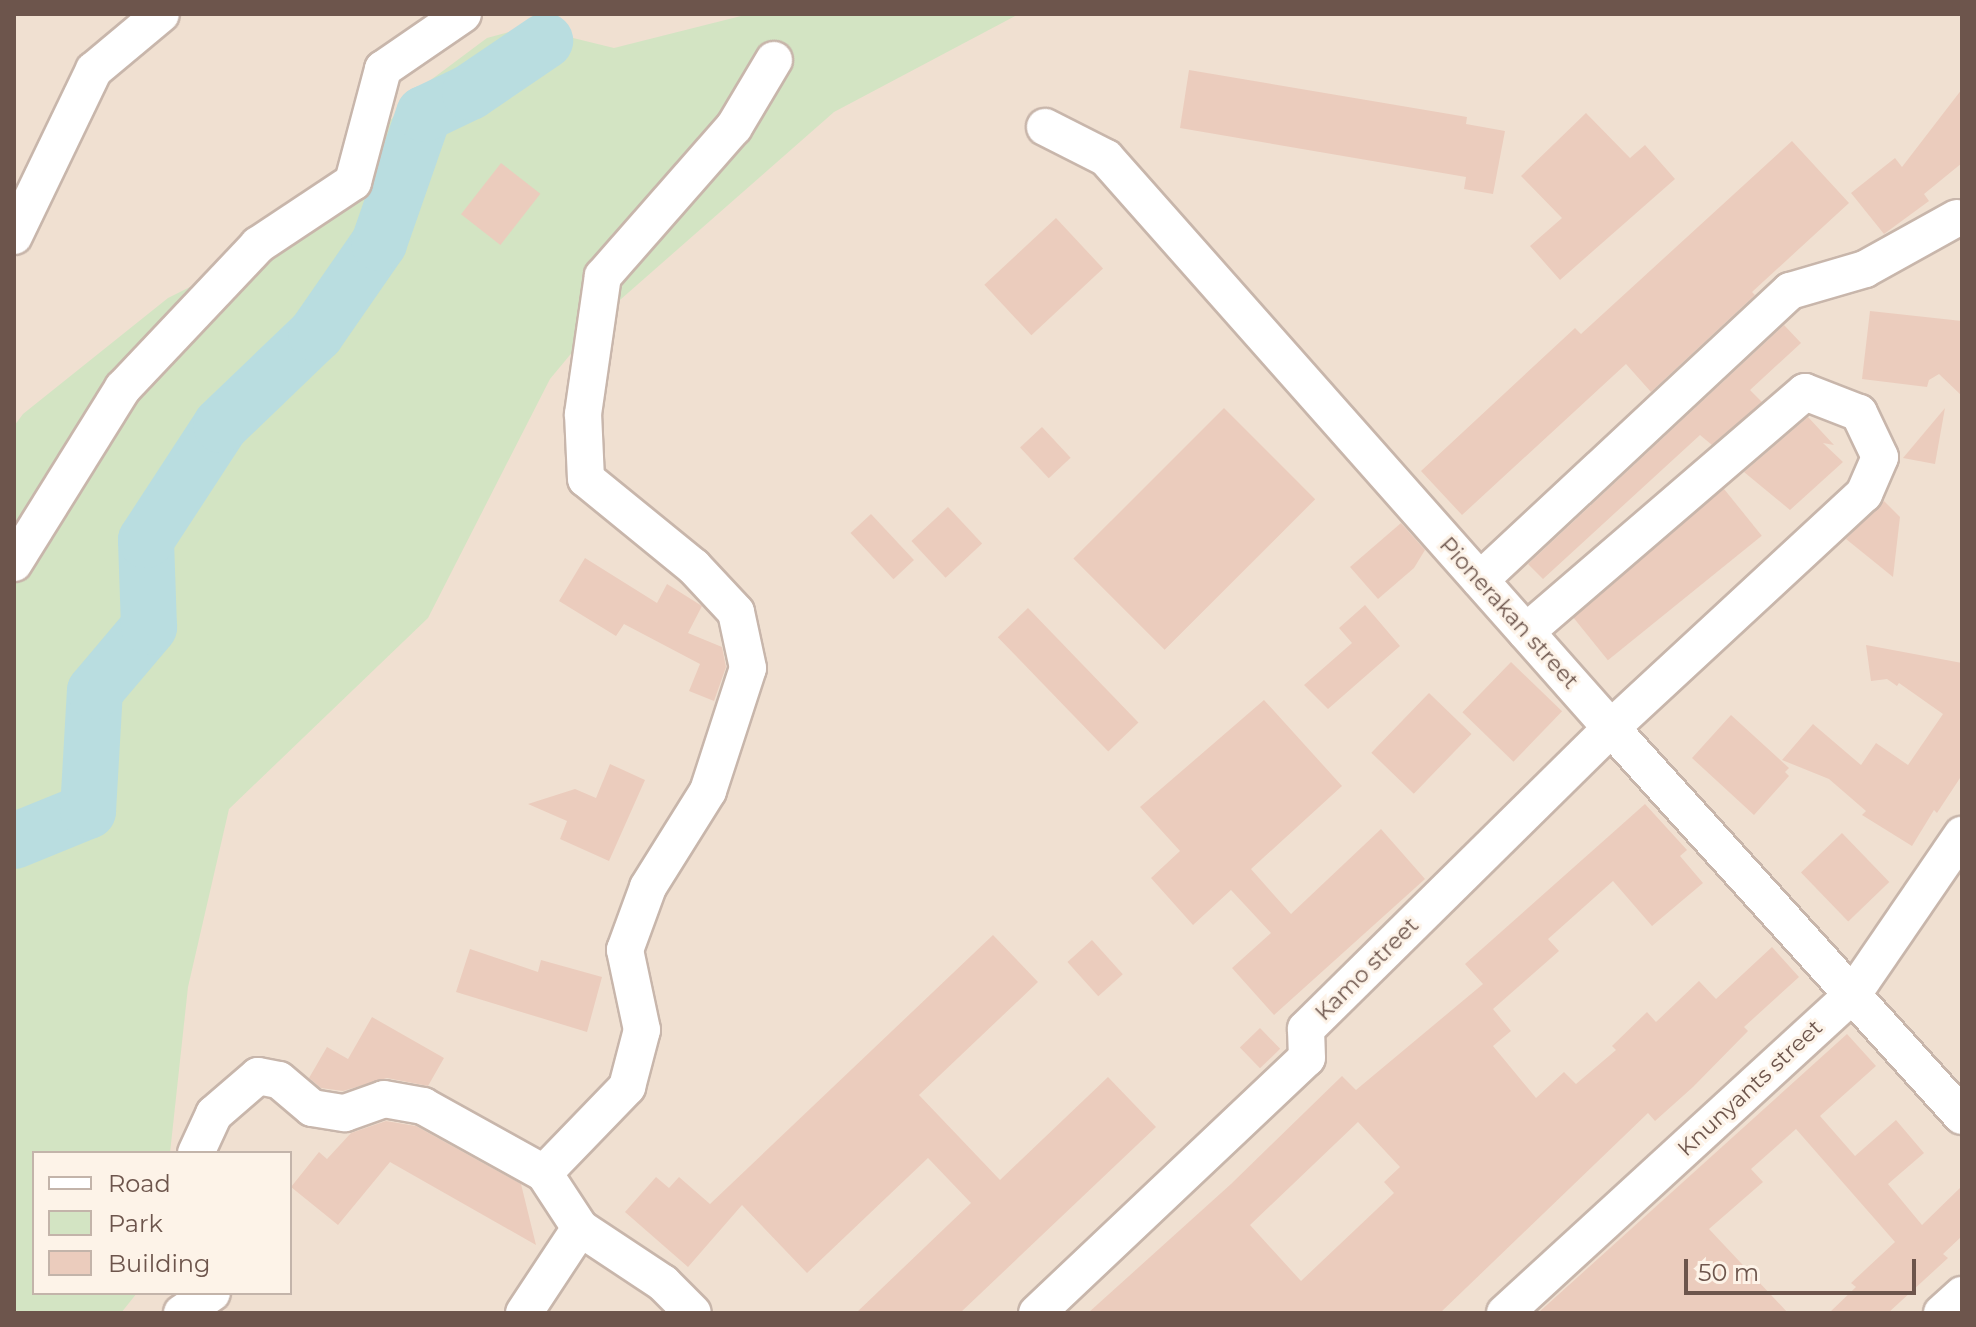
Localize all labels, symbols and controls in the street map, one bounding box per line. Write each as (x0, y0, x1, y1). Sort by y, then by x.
street label: Pionerakan street (1434, 532, 1584, 694)
street label: Kamo street (1310, 912, 1424, 1026)
street label: Knunyants street (1672, 1014, 1828, 1162)
legend (32, 1151, 292, 1295)
text: Road (108, 1169, 171, 1198)
text: Park (108, 1209, 163, 1238)
scale bar (1688, 1243, 1920, 1293)
text: Building (108, 1249, 211, 1278)
text: 50 m (1698, 1258, 1759, 1287)

